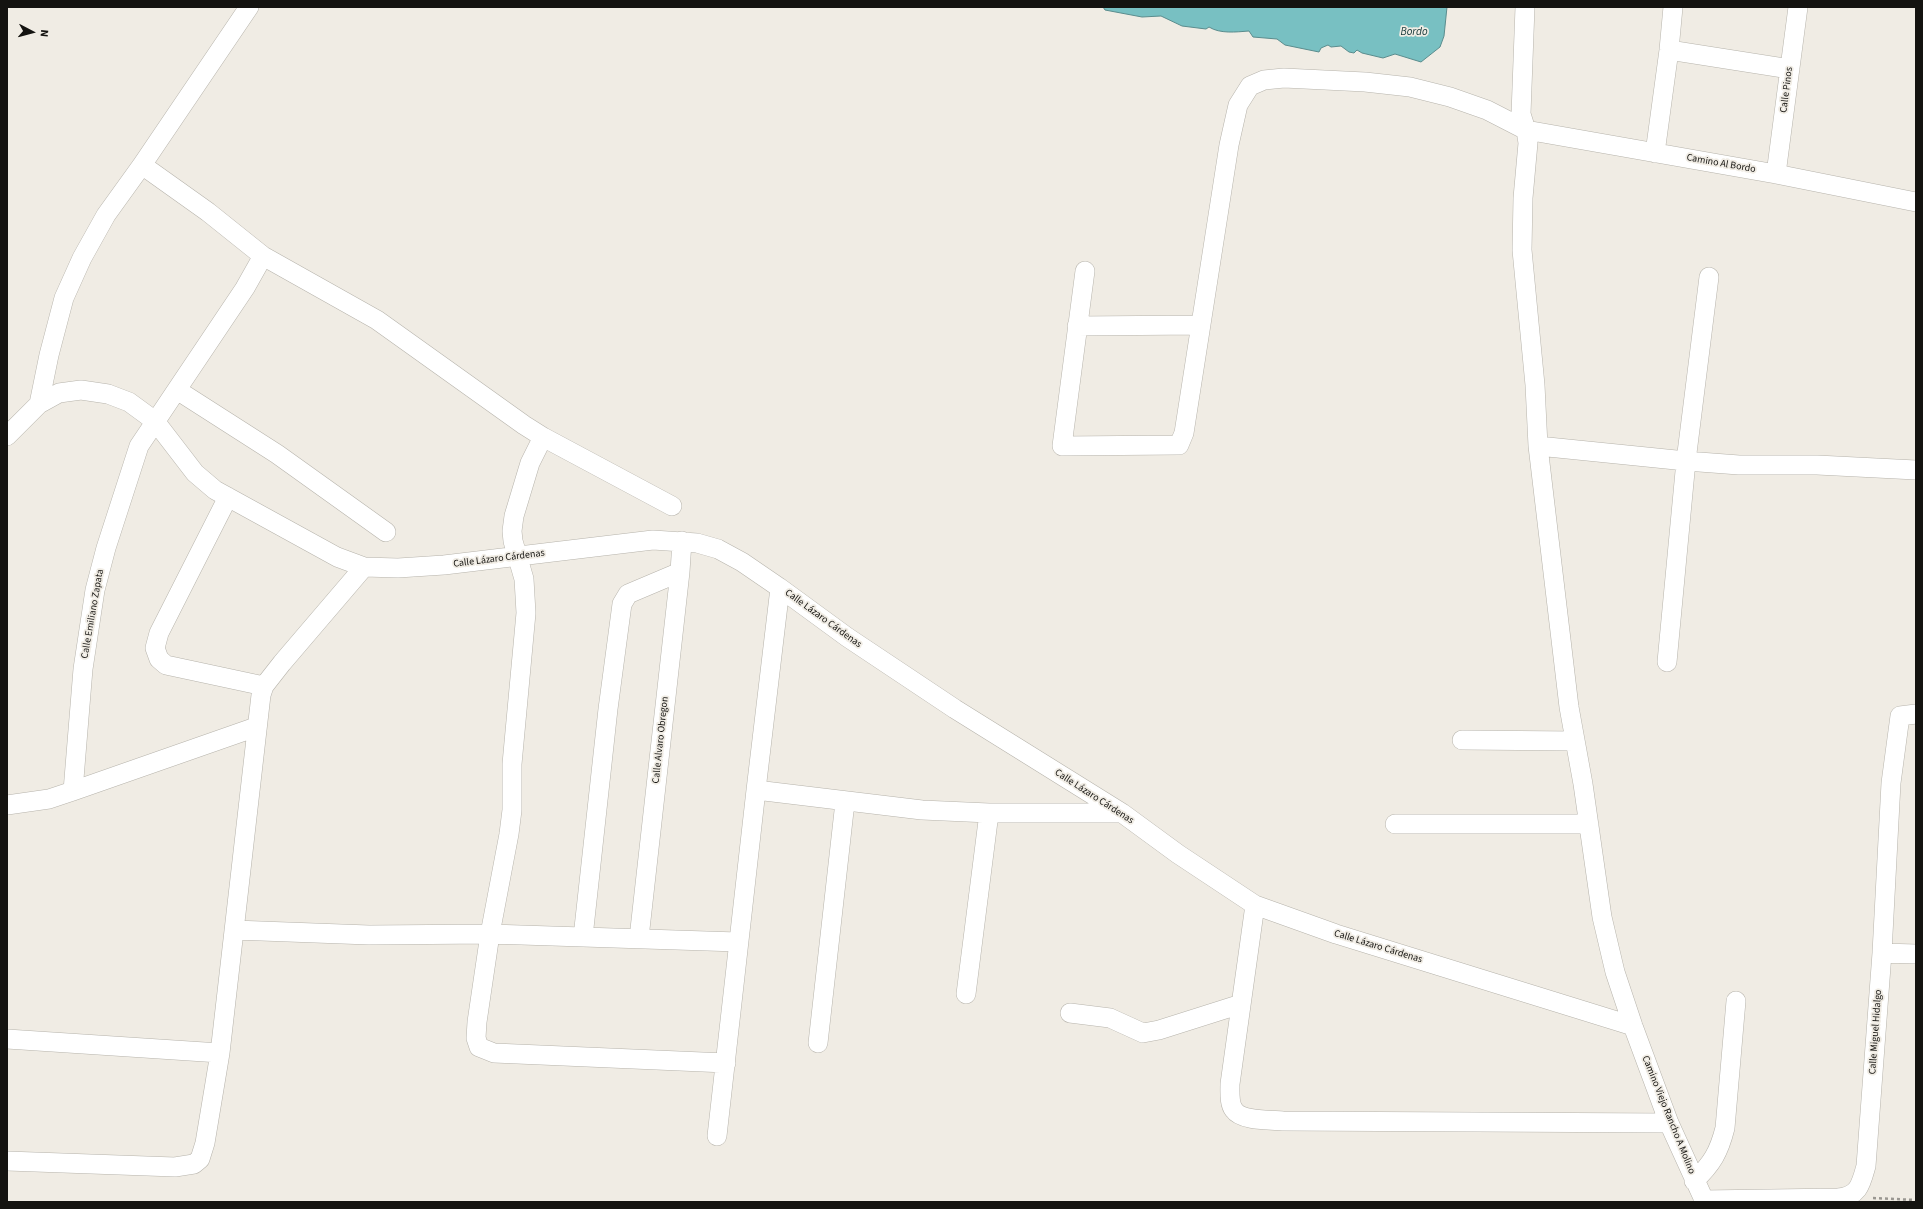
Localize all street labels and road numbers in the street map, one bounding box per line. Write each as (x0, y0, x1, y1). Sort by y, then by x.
street label: Calle Pinos (1778, 66, 1796, 114)
street label: Camino Al Bordo (1685, 152, 1757, 176)
street label: Calle Lázaro Cárdenas (453, 547, 545, 571)
street label: Calle Emiliano Zapata (79, 568, 107, 660)
street label: Calle Lázaro Cárdenas (782, 587, 864, 651)
street label: Calle Alvaro Obregon (650, 696, 672, 784)
street label: Calle Lázaro Cárdenas (1052, 767, 1136, 827)
street label: Calle Lázaro Cárdenas (1332, 928, 1424, 966)
street label: Calle Miguel Hidalgo (1867, 989, 1885, 1075)
street label: Camino Viejo Rancho A Molino (1639, 1054, 1697, 1176)

